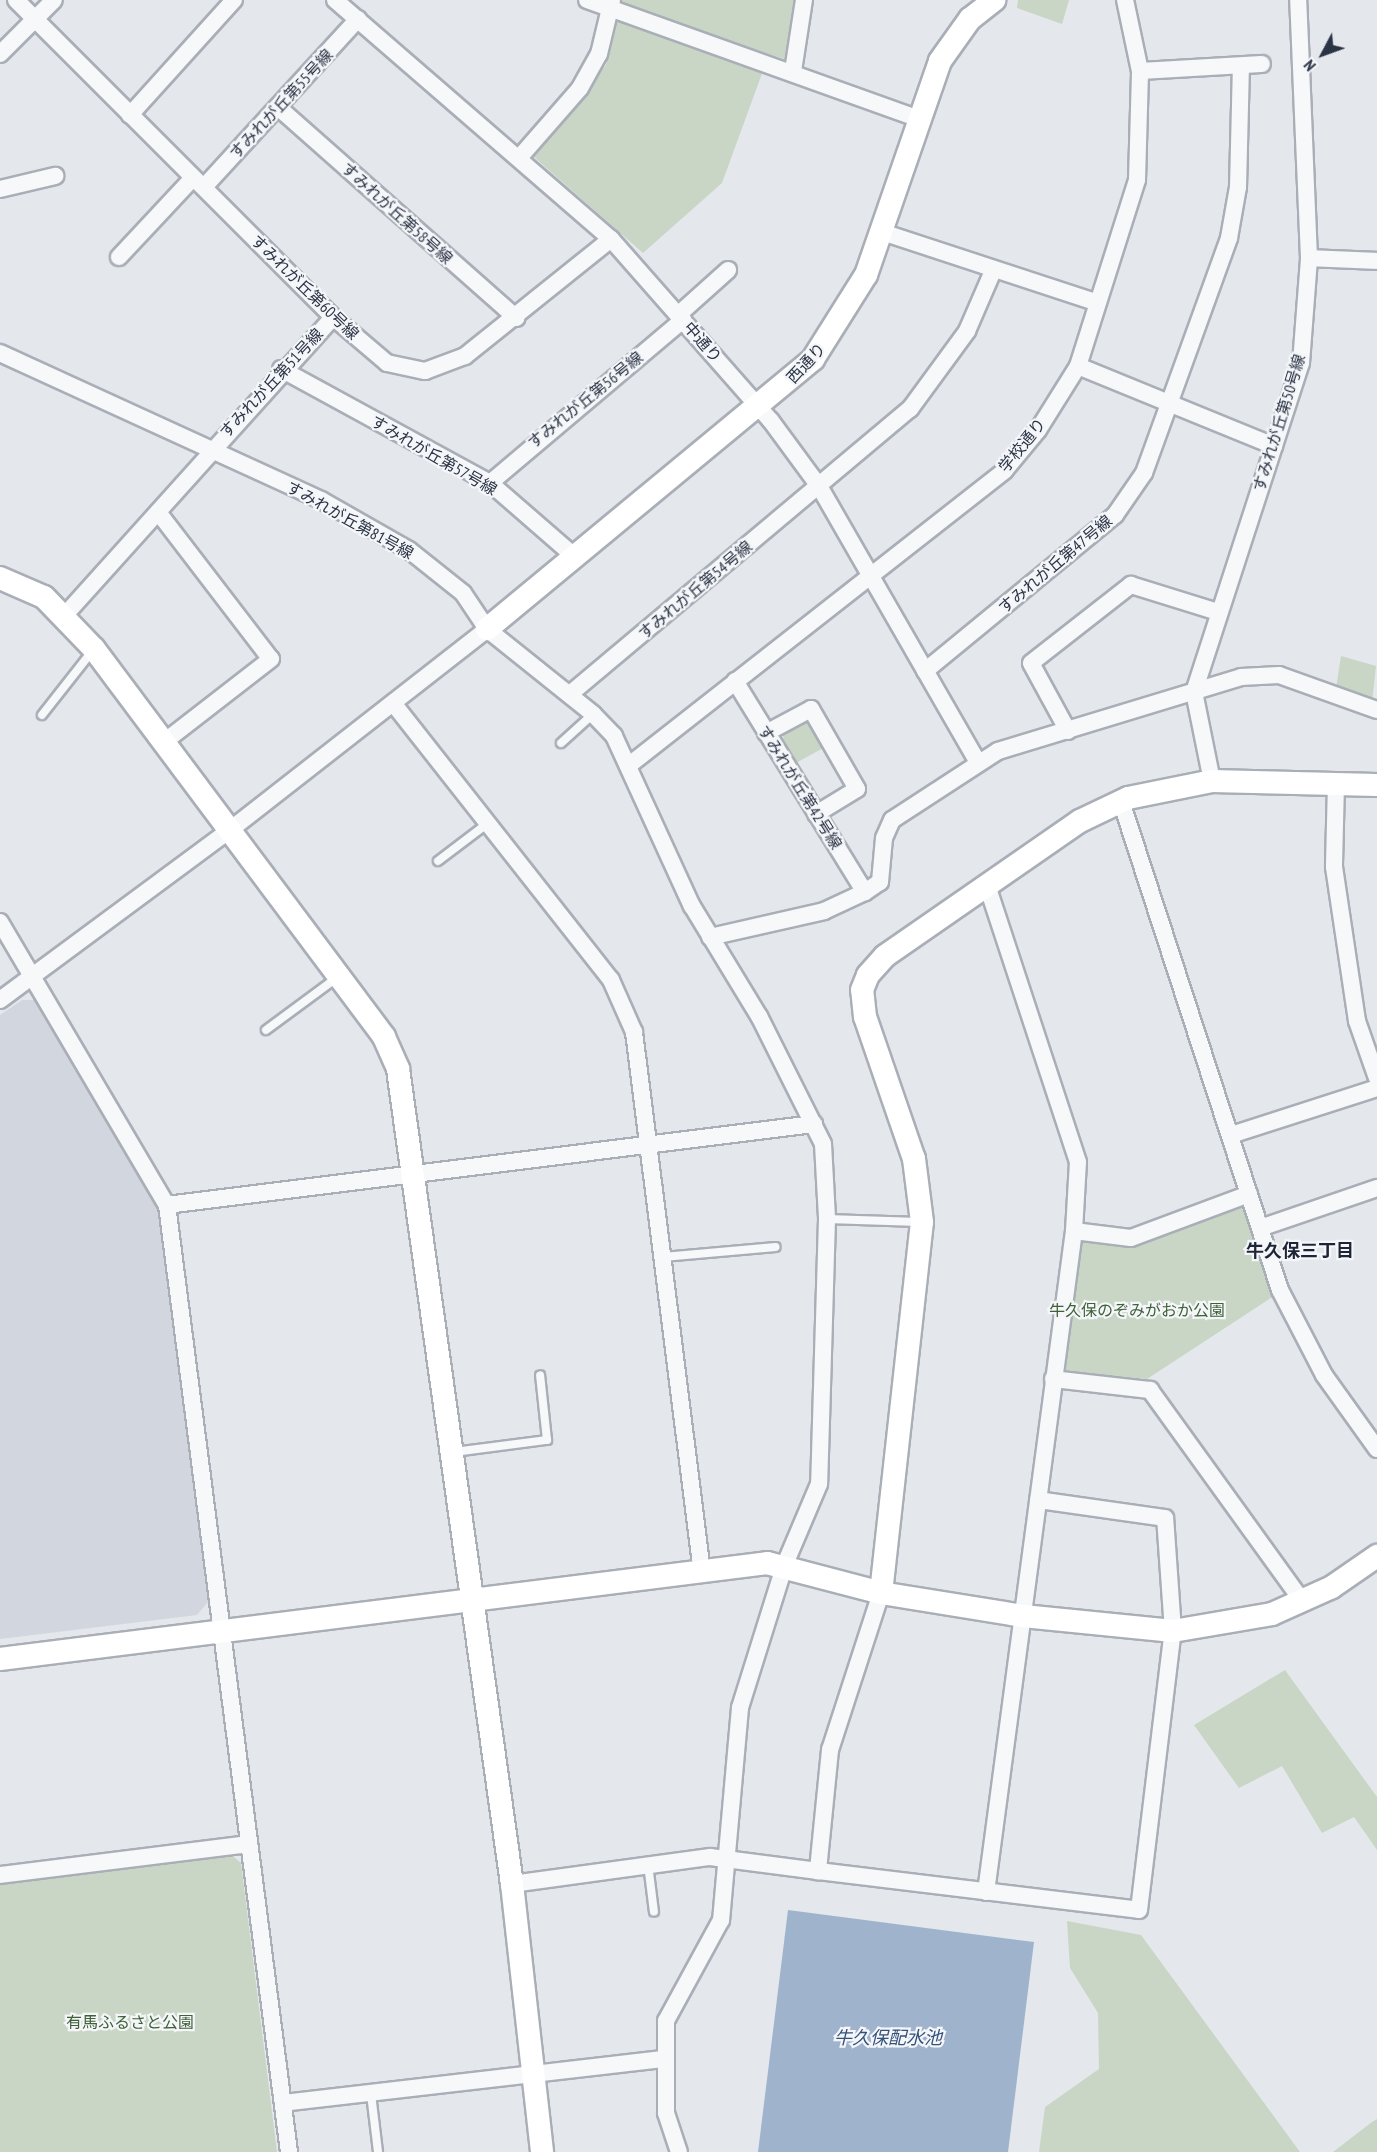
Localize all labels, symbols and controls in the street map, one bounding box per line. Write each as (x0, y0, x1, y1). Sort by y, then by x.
north arrow (1293, 24, 1353, 84)
street label: すみれが丘第55号線 (225, 45, 337, 163)
text: N (1299, 56, 1320, 76)
street label: すみれが丘第58号線 (338, 158, 456, 268)
street label: すみれが丘第60号線 (247, 231, 363, 343)
street label: 中通り (680, 318, 726, 366)
street label: すみれが丘第51号線 (215, 324, 327, 442)
street label: 西通り (783, 339, 829, 387)
street label: すみれが丘第56号線 (524, 348, 646, 452)
street label: すみれが丘第50号線 (1249, 352, 1309, 494)
street label: すみれが丘第57号線 (368, 411, 500, 499)
street label: 学校通り (994, 414, 1050, 476)
street label: すみれが丘第81号線 (283, 477, 417, 563)
street label: すみれが丘第47号線 (994, 511, 1116, 617)
street label: すみれが丘第54号線 (634, 537, 756, 643)
street label: すみれが丘第42号線 (754, 722, 846, 852)
district label: 牛久保三丁目 (1246, 1240, 1354, 1262)
park label: 牛久保のぞみがおか公園 (1049, 1300, 1225, 1320)
park label: 有馬ふるさと公園 (66, 2012, 194, 2032)
water label: 牛久保配水池 (834, 2027, 942, 2049)

